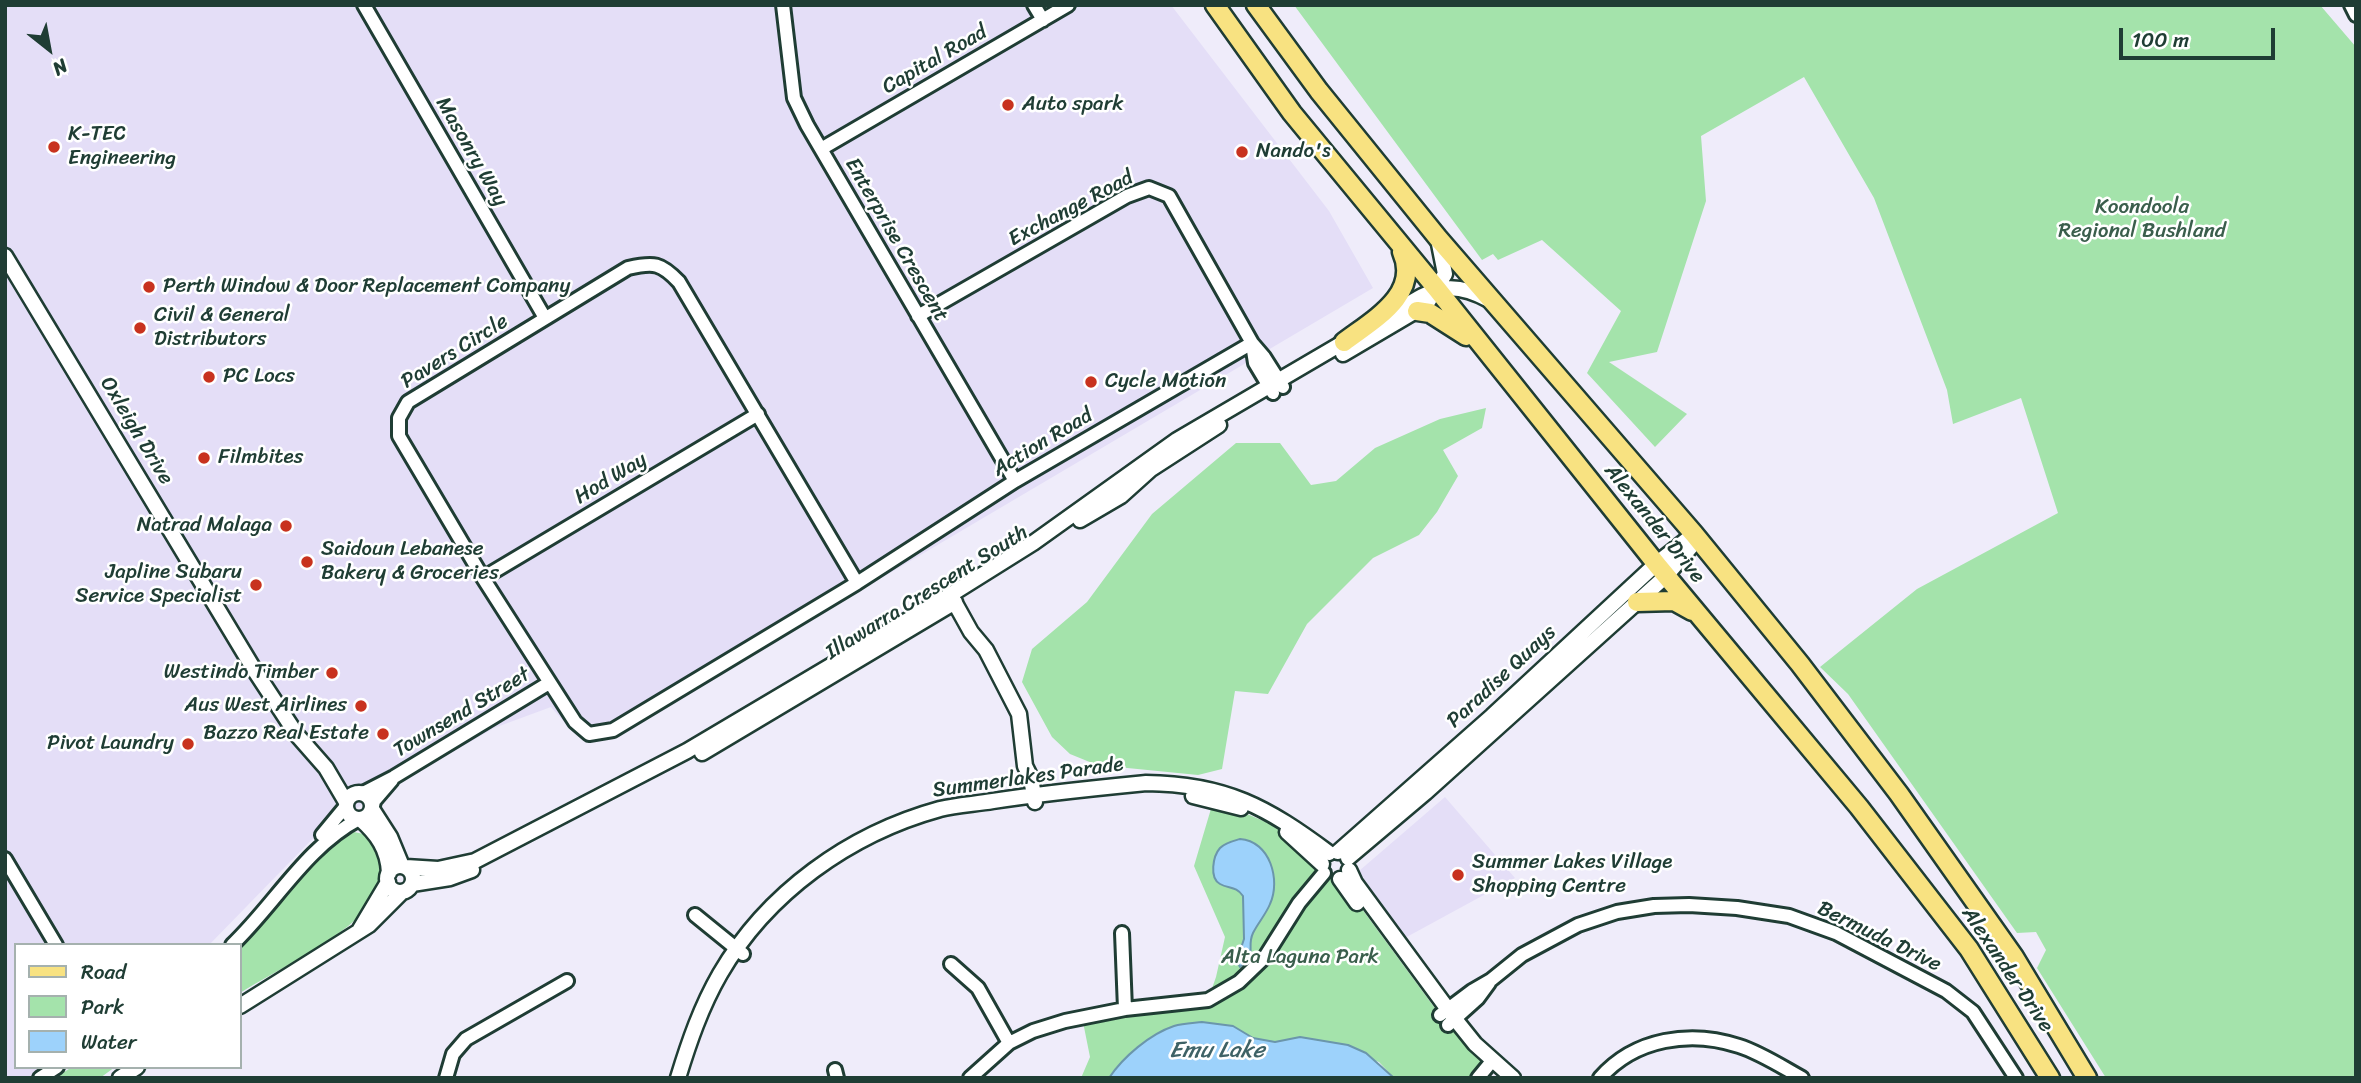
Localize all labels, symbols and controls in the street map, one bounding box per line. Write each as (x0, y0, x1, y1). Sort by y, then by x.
north arrow (14, 14, 84, 84)
scale bar (2123, 14, 2279, 58)
street label: Capital Road (878, 20, 992, 100)
text: 100 m (2132, 21, 2189, 59)
text: N (46, 50, 74, 85)
place label: Auto spark (1022, 92, 1123, 118)
street label: Masonry Way (430, 93, 512, 211)
marker: Auto spark (1000, 97, 1016, 113)
place label: K-TEC Engineering (68, 122, 176, 172)
marker: K-TEC Engineering (46, 139, 62, 155)
place label: Nando's (1256, 139, 1331, 165)
marker: Nando's (1234, 144, 1250, 160)
street label: Enterprise Crescent (839, 154, 953, 326)
street label: Exchange Road (1004, 166, 1138, 252)
park label: Koondoola Regional Bushland (2058, 195, 2226, 245)
place label: Perth Window & Door Replacement Company (163, 274, 570, 300)
marker: Perth Window & Door Replacement Company (141, 279, 157, 295)
place label: Civil & General Distributors (154, 303, 290, 353)
street label: Pavers Circle (397, 309, 513, 395)
marker: Civil & General Distributors (132, 320, 148, 336)
place label: PC Locs (223, 364, 295, 390)
marker: PC Locs (201, 369, 217, 385)
place label: Cycle Motion (1105, 369, 1226, 395)
street label: Oxleigh Drive (94, 372, 178, 490)
marker: Cycle Motion (1083, 374, 1099, 390)
street label: Action Road (989, 403, 1097, 483)
place label: Filmbites (218, 445, 303, 471)
street label: Hod Way (570, 448, 652, 510)
marker: Filmbites (196, 450, 212, 466)
street label: Alexander Drive (1598, 459, 1710, 589)
place label: Natrad Malaga (137, 513, 272, 539)
marker: Natrad Malaga (278, 518, 294, 534)
street label: Illawarra Crescent South (821, 520, 1033, 666)
place label: Saidoun Lebanese Bakery & Groceries (321, 537, 499, 587)
marker: Saidoun Lebanese Bakery & Groceries (299, 554, 315, 570)
place label: Japline Subaru Service Specialist (75, 560, 242, 610)
marker: Japline Subaru Service Specialist (248, 577, 264, 593)
street label: Paradise Quays (1442, 620, 1562, 734)
place label: Westindo Timber (164, 660, 318, 686)
street label: Townsend Street (389, 662, 535, 764)
marker: Westindo Timber (324, 665, 340, 681)
place label: Aus West Airlines (184, 693, 347, 719)
marker: Aus West Airlines (353, 698, 369, 714)
place label: Bazzo Real Estate (203, 721, 369, 747)
marker: Bazzo Real Estate (375, 726, 391, 742)
place label: Pivot Laundry (47, 731, 174, 757)
marker: Pivot Laundry (180, 736, 196, 752)
street label: Summerlakes Parade (931, 752, 1125, 804)
place label: Summer Lakes Village Shopping Centre (1472, 850, 1672, 900)
marker: Summer Lakes Village Shopping Centre (1450, 867, 1466, 883)
street label: Bermuda Drive (1813, 896, 1945, 978)
street label: Alexander Drive (1956, 902, 2058, 1038)
legend (14, 943, 242, 1069)
park label: Alta Laguna Park (1221, 945, 1379, 971)
text: Road (81, 953, 126, 991)
text: Park (81, 988, 124, 1026)
text: Water (81, 1023, 136, 1061)
water label: Emu Lake (1170, 1037, 1264, 1065)

